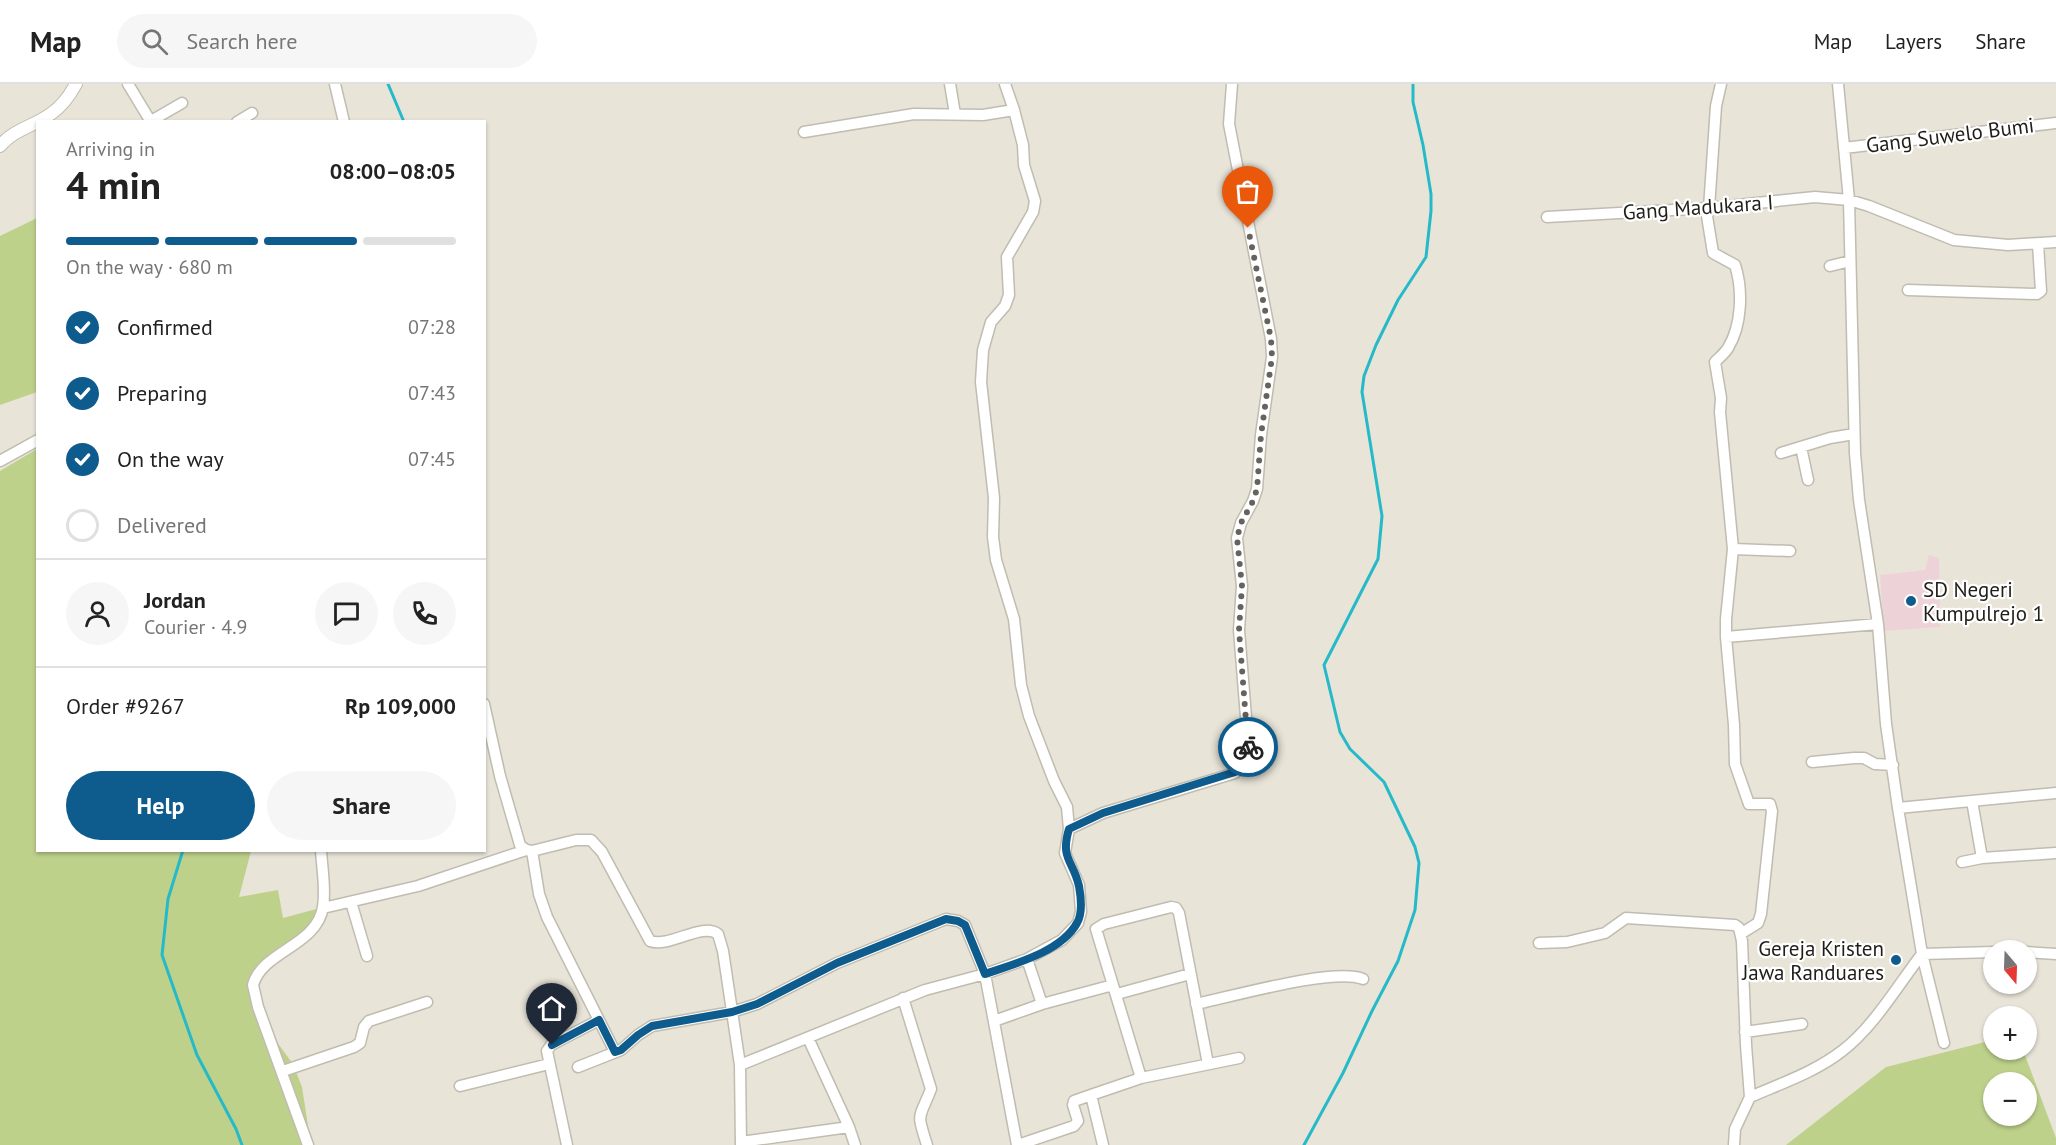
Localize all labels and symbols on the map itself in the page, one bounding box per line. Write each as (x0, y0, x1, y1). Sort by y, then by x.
street label: Gang Suwelo Bumi (1864, 111, 2036, 159)
pin (1222, 166, 1273, 228)
street label: Gang Madukara I (1622, 188, 1774, 226)
place label: SD Negeri Kumpulrejo 1 (1923, 576, 2044, 627)
marker: SD Negeri Kumpulrejo 1 (1904, 594, 1918, 608)
courier (1218, 717, 1278, 777)
place label: Gereja Kristen Jawa Randuares (1741, 935, 1884, 986)
north arrow (1983, 940, 2037, 994)
marker: Gereja Kristen Jawa Randuares (1889, 953, 1903, 967)
pin (526, 983, 577, 1045)

